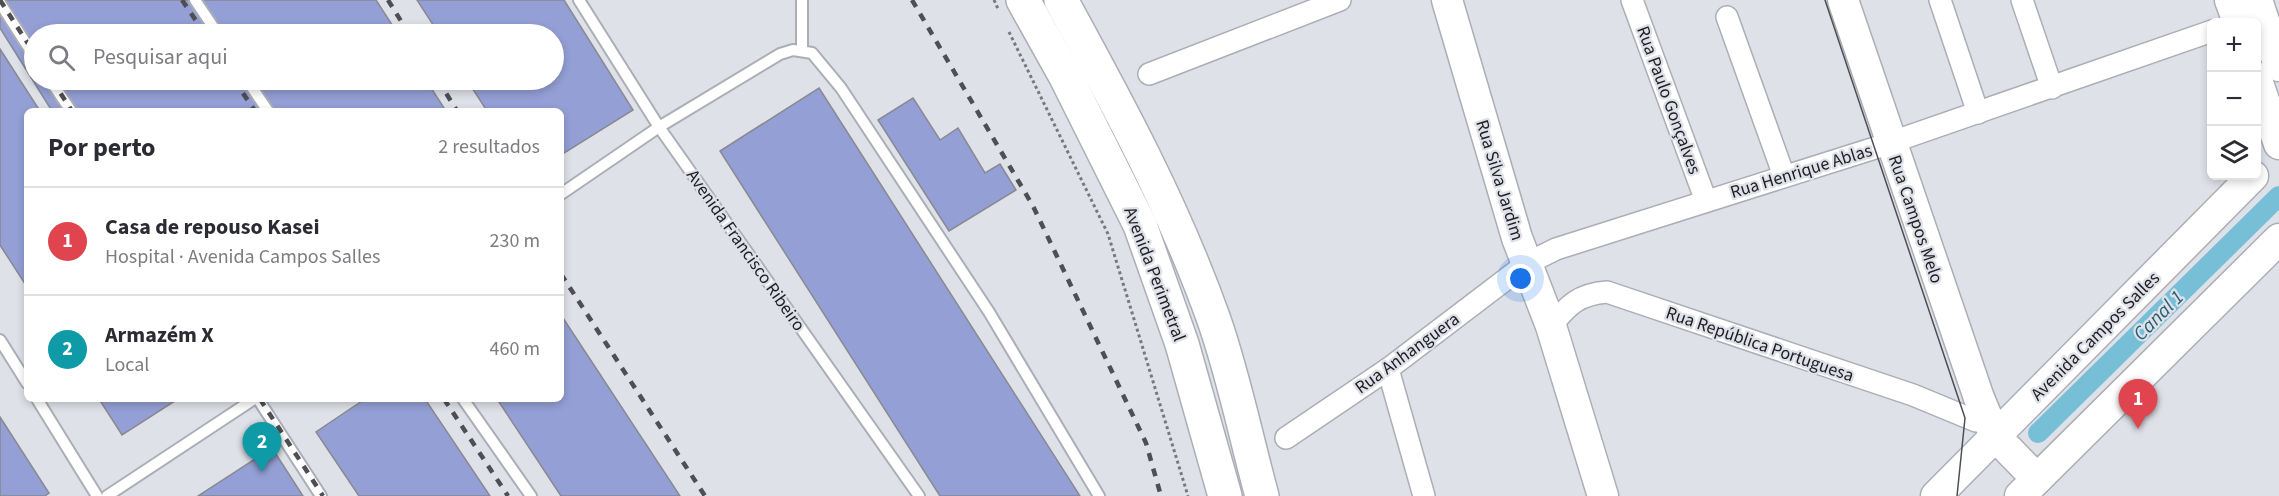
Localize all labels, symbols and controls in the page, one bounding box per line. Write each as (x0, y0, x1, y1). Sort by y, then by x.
map controls (2207, 18, 2261, 180)
button: + (2207, 18, 2261, 72)
street label: Rua Paulo Gonçalves (1630, 23, 1707, 178)
search box (24, 24, 564, 90)
icon: search (45, 41, 78, 74)
text: Pesquisar aqui (93, 41, 228, 73)
button: − (2207, 72, 2261, 126)
street label: Rua Silva Jardim (1469, 117, 1530, 244)
button: layers (2207, 126, 2261, 180)
text: Por perto (48, 129, 156, 166)
text: 2 resultados (438, 133, 540, 161)
street label: Rua Henrique Ablas (1727, 138, 1875, 205)
street label: Rua Campos Melo (1882, 152, 1949, 287)
street label: Avenida Francisco Ribeiro (680, 164, 811, 336)
street label: Avenida Perimetral (1117, 203, 1192, 345)
text: Casa de repouso Kasei (105, 211, 319, 243)
text: 1 (62, 227, 73, 255)
text: 230 m (490, 227, 540, 255)
text: Hospital · Avenida Campos Salles (105, 243, 380, 271)
your location (1506, 264, 1535, 293)
street label: Avenida Campos Salles (2025, 266, 2165, 406)
water label: Canal 1 (2127, 284, 2190, 347)
street label: Rua República Portuguesa (1663, 301, 1857, 388)
street label: Rua Anhanguera (1350, 307, 1465, 400)
text: Armazém X (105, 319, 214, 351)
text: 2 (62, 335, 73, 363)
text: 460 m (490, 335, 540, 363)
text: Local (105, 351, 149, 379)
pin: 1 (2118, 380, 2158, 429)
pin: 2 (242, 422, 282, 472)

